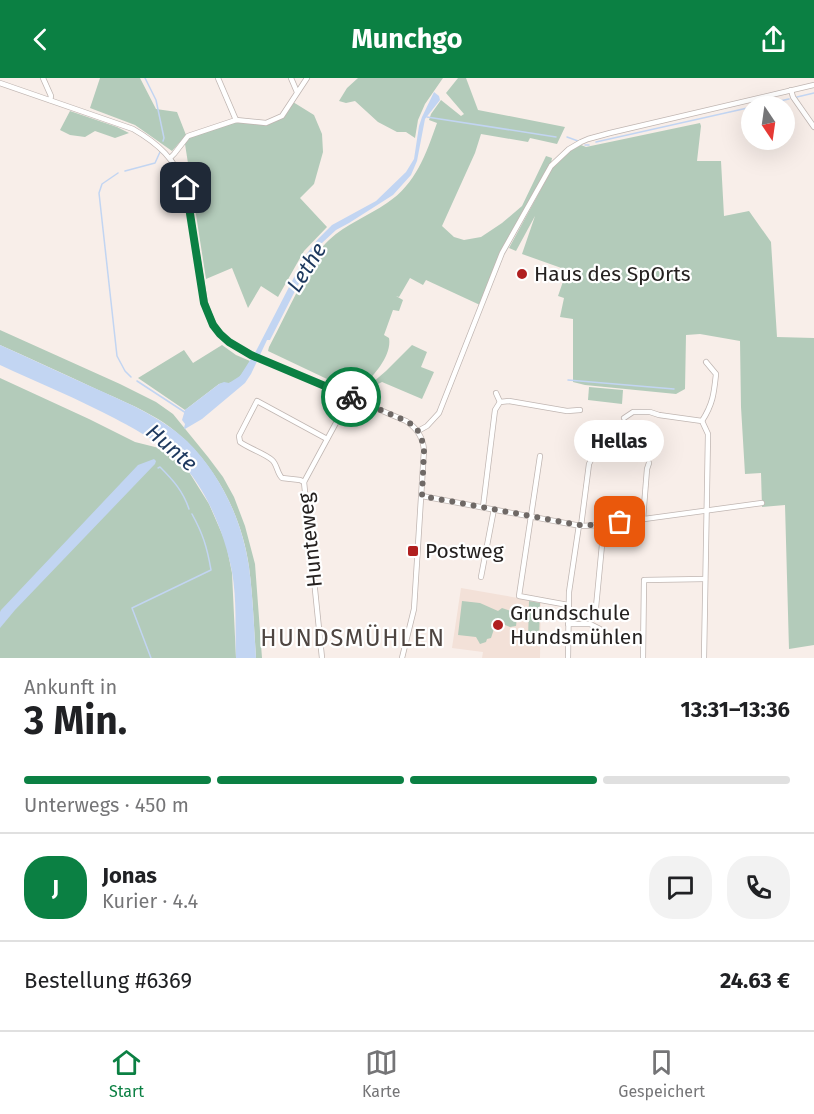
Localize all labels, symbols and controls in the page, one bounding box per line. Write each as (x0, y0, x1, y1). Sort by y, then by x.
icon: back (24, 23, 57, 56)
text: Munchgo (352, 23, 462, 55)
icon: share (757, 23, 790, 56)
north arrow (741, 96, 795, 150)
map controls (741, 96, 795, 150)
pin (160, 162, 211, 213)
icon: home (169, 171, 202, 204)
water label: Lethe (281, 237, 332, 297)
place label: Haus des SpOrts (534, 261, 691, 287)
marker: Haus des SpOrts (515, 267, 529, 281)
courier (321, 367, 381, 427)
icon: bike (335, 381, 368, 414)
water label: Hunte (141, 418, 203, 477)
callout: Hellas (575, 420, 665, 462)
text: Hellas (591, 429, 647, 453)
street label: Hunteweg (292, 491, 328, 589)
pin (594, 496, 645, 547)
icon: bag (603, 505, 636, 538)
place label: Postweg (425, 538, 504, 564)
marker: Postweg (406, 544, 420, 558)
place label: Grundschule Hundsmühlen (510, 600, 644, 650)
marker: Grundschule Hundsmühlen (491, 618, 505, 632)
district label: HUNDSMÜHLEN (260, 624, 446, 652)
text: Ankunft in (24, 675, 117, 699)
text: 13:31–13:36 (681, 696, 790, 723)
text: 3 Min. (24, 698, 127, 744)
text: Unterwegs · 450 m (24, 793, 189, 817)
button: chat (649, 856, 712, 919)
button: phone (727, 856, 790, 919)
text: Jonas (102, 862, 157, 889)
text: J (52, 874, 59, 901)
text: Kurier · 4.4 (102, 889, 198, 913)
text: Bestellung #6369 (24, 967, 192, 994)
text: 24.63 € (720, 967, 790, 994)
tab: Start (109, 1046, 144, 1101)
tab: Karte (362, 1046, 400, 1101)
tab: Gespeichert (618, 1046, 705, 1101)

